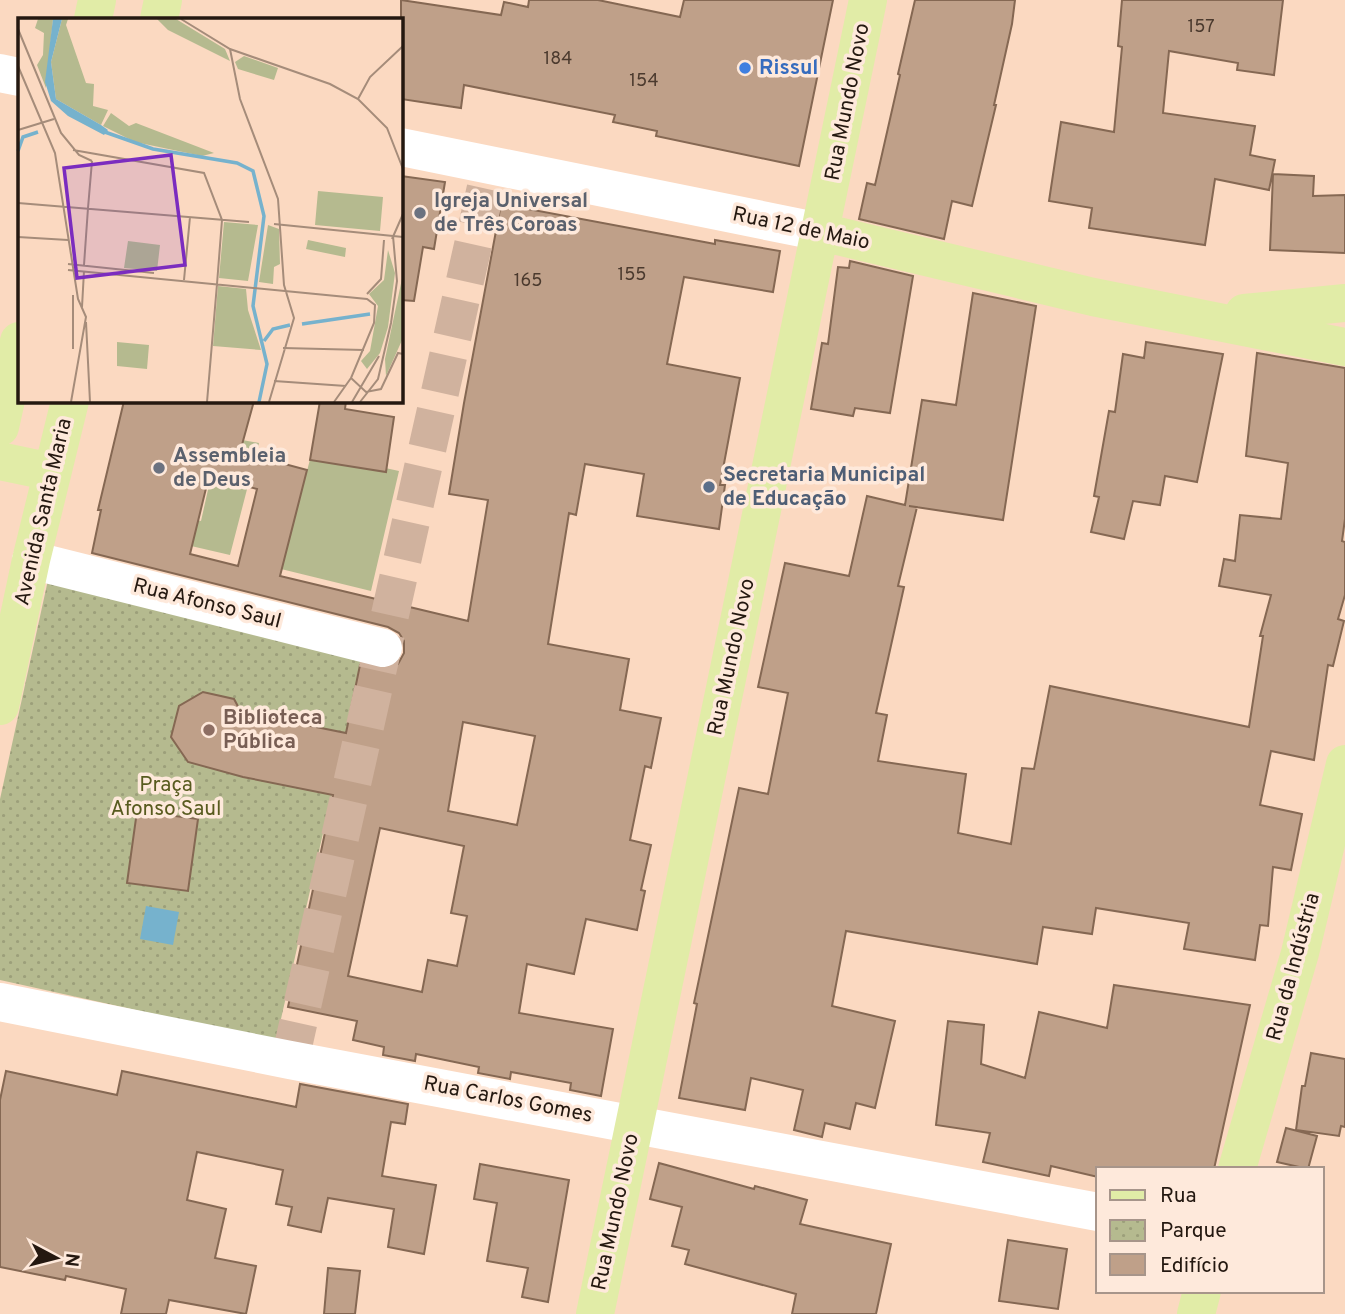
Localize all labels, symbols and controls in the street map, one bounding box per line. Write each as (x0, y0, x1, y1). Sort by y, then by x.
house number: 157 (1187, 16, 1215, 39)
inset map (18, 18, 402, 402)
street label: Rua Mundo Novo (819, 21, 877, 183)
house number: 184 (544, 48, 572, 71)
place label: Rissul (759, 55, 818, 82)
marker: Rissul (737, 60, 753, 76)
house number: 154 (629, 70, 659, 93)
place label: Igreja Universal de Três Coroas (434, 188, 588, 239)
street label: Rua 12 de Maio (730, 201, 872, 257)
marker: Igreja Universal de Três Coroas (412, 205, 428, 221)
house number: 155 (617, 264, 647, 287)
house number: 165 (514, 270, 542, 293)
street label: Avenida Santa Maria (9, 416, 79, 608)
place label: Assembleia de Deus (173, 443, 286, 494)
marker: Assembleia de Deus (151, 460, 167, 476)
place label: Secretaria Municipal de Educação (723, 462, 925, 513)
marker: Secretaria Municipal de Educação (701, 479, 717, 495)
street label: Rua Afonso Saul (130, 573, 284, 635)
street label: Rua Mundo Novo (702, 576, 762, 738)
place label: Biblioteca Pública (223, 705, 322, 756)
marker: Biblioteca Pública (201, 722, 217, 738)
park label: Praça Afonso Saul (110, 772, 222, 823)
street label: Rua da Indústria (1261, 890, 1327, 1044)
street label: Rua Carlos Gomes (421, 1070, 595, 1130)
street label: Rua Mundo Novo (586, 1131, 646, 1293)
legend (1096, 1167, 1324, 1293)
text: Rua (1160, 1183, 1197, 1210)
text: Parque (1160, 1218, 1227, 1245)
north arrow (21, 1223, 91, 1293)
text: N (58, 1252, 84, 1268)
text: Edifício (1160, 1253, 1229, 1280)

